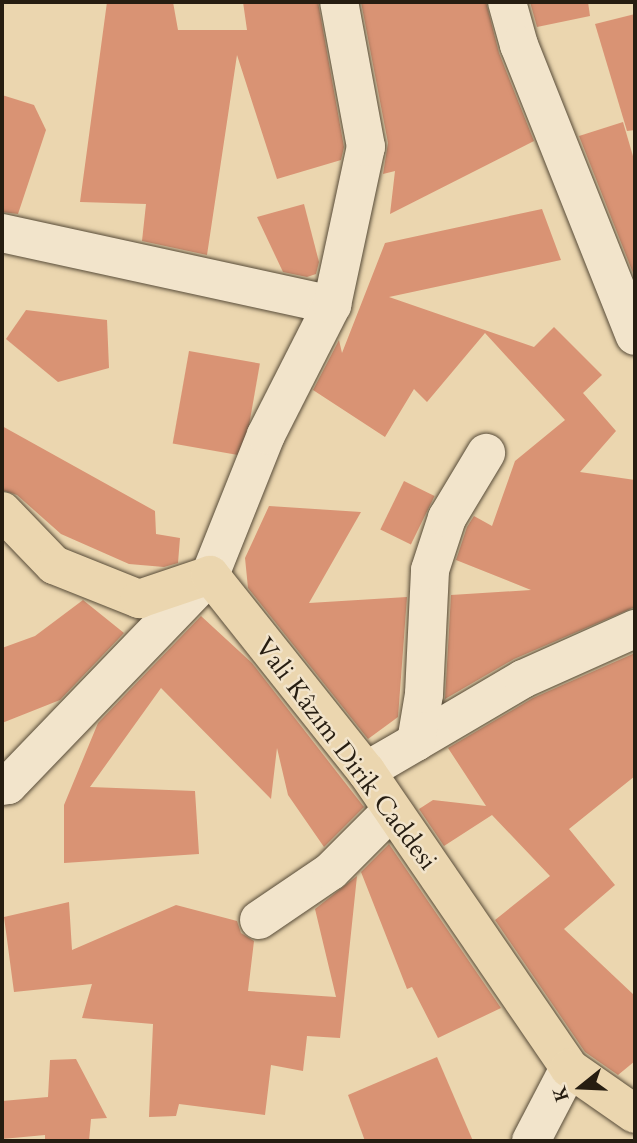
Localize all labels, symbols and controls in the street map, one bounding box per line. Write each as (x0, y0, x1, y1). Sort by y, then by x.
street label: Vali Kâzım Dirik Caddesi (249, 632, 443, 876)
north arrow (546, 1052, 616, 1122)
text: K (546, 1082, 576, 1105)

